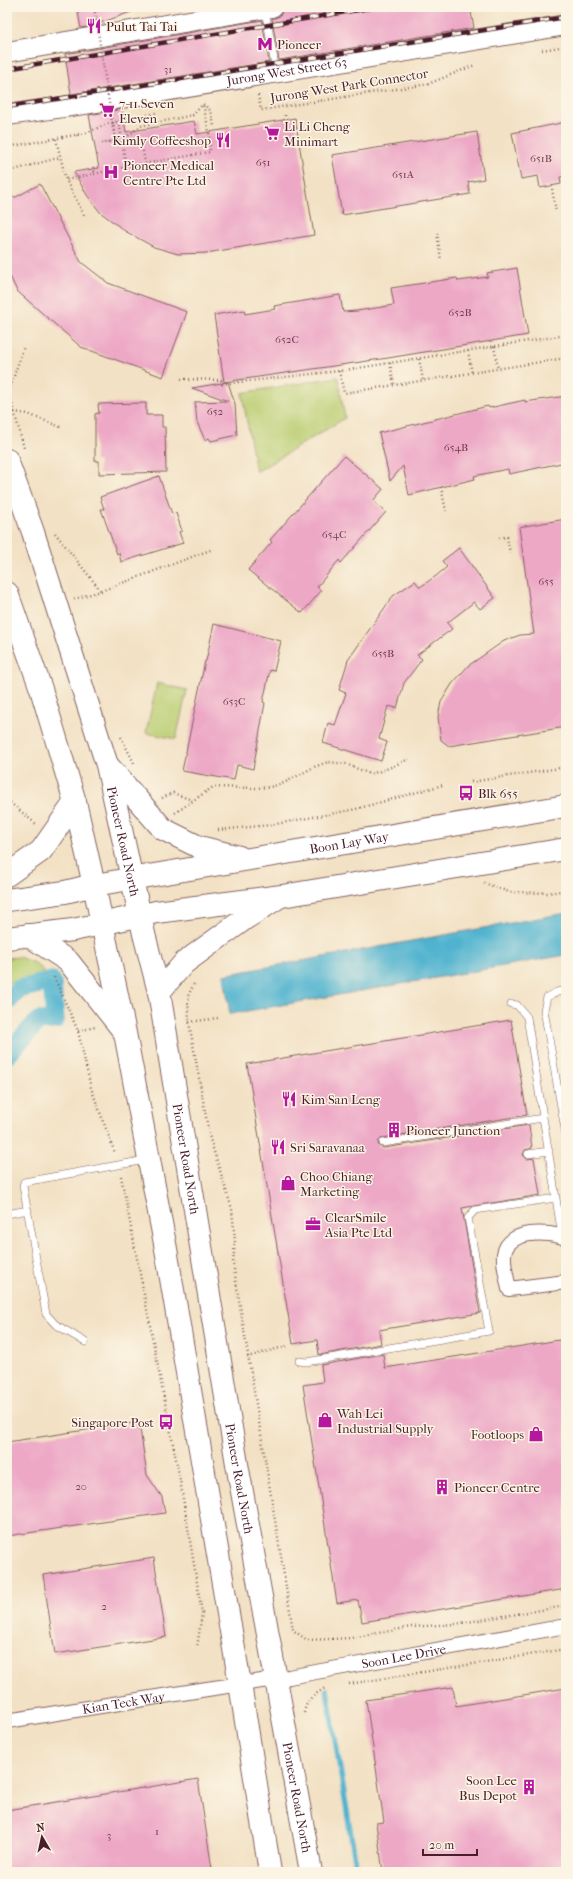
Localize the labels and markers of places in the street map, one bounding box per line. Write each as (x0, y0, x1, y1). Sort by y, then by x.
restaurant icon: Pulut Tai Tai (85, 17, 103, 35)
place label: Pulut Tai Tai (106, 19, 177, 34)
metro station icon: Pioneer (256, 35, 274, 53)
place label: Pioneer (277, 37, 321, 52)
place label: 7-11 Seven Eleven (119, 96, 174, 126)
supermarket icon: 7-11 Seven Eleven (98, 101, 116, 119)
place label: Li Li Cheng Minimart (284, 119, 351, 149)
supermarket icon: Li Li Cheng Minimart (263, 124, 281, 142)
restaurant icon: Kimly Coffeeshop (214, 131, 232, 149)
place label: Kimly Coffeeshop (112, 133, 211, 148)
place label: Pioneer Medical Centre Pte Ltd (123, 158, 214, 188)
hospital icon: Pioneer Medical Centre Pte Ltd (102, 163, 120, 181)
bus stop icon: Blk 655 (457, 784, 475, 802)
place label: Blk 655 (478, 786, 518, 801)
restaurant icon: Kim San Leng (280, 1090, 298, 1108)
place label: Kim San Leng (301, 1092, 381, 1107)
building icon: Pioneer Junction (385, 1121, 403, 1139)
place label: Pioneer Junction (406, 1123, 501, 1138)
restaurant icon: Sri Saravanaa (269, 1138, 287, 1156)
place label: Sri Saravanaa (290, 1140, 366, 1155)
place label: Choo Chiang Marketing (300, 1169, 373, 1199)
shop icon: Choo Chiang Marketing (279, 1174, 297, 1192)
place label: ClearSmile Asia Pte Ltd (324, 1210, 393, 1240)
office icon: ClearSmile Asia Pte Ltd (304, 1215, 322, 1233)
place label: Wah Lei Industrial Supply (336, 1406, 435, 1436)
shop icon: Wah Lei Industrial Supply (316, 1411, 334, 1429)
bus stop icon: Singapore Post (157, 1413, 175, 1431)
place label: Singapore Post (71, 1415, 154, 1430)
shop icon: Footloops (527, 1425, 545, 1443)
place label: Footloops (471, 1427, 524, 1442)
building icon: Pioneer Centre (433, 1478, 451, 1496)
place label: Pioneer Centre (454, 1480, 540, 1495)
place label: Soon Lee Bus Depot (459, 1773, 518, 1803)
building icon: Soon Lee Bus Depot (520, 1778, 538, 1796)

